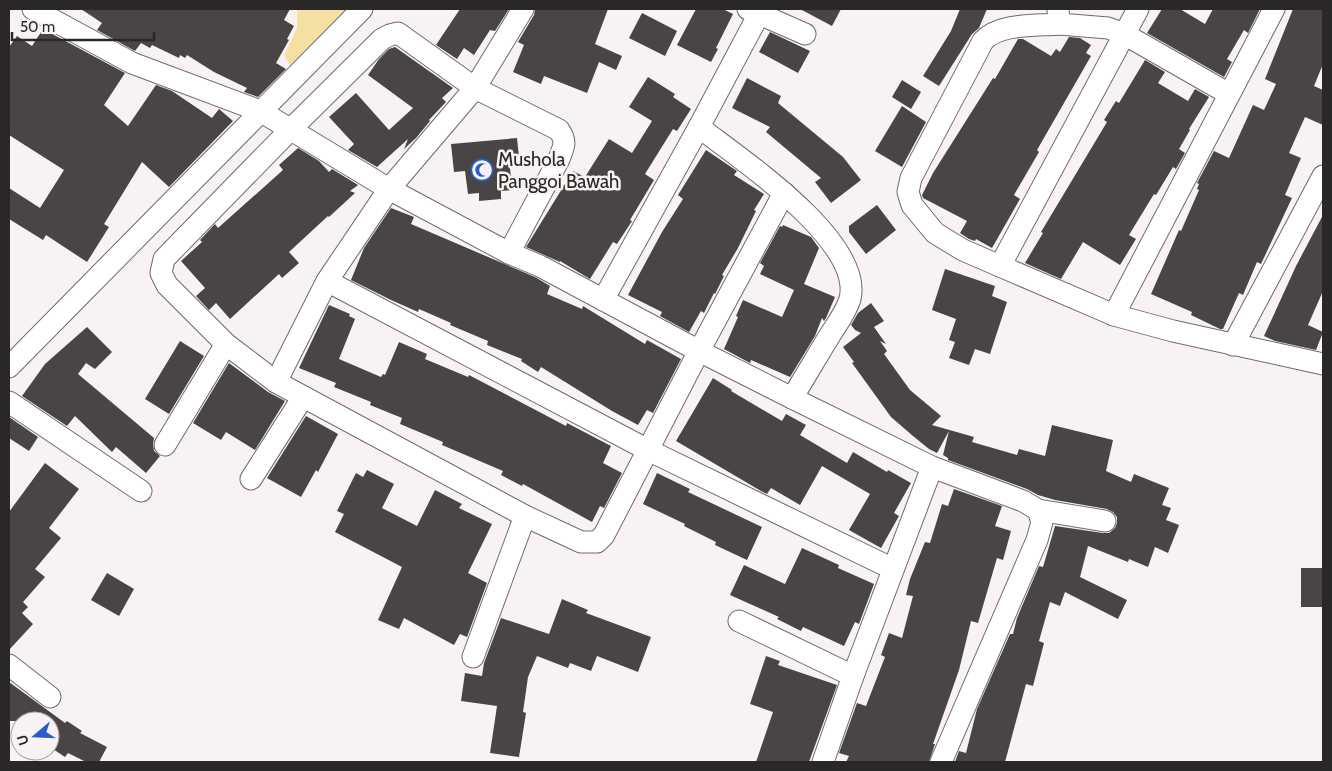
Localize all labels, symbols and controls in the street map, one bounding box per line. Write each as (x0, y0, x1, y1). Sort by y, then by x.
scale bar (12, 10, 155, 42)
text: 50 m (20, 18, 55, 36)
place label: Mushola Panggoi Bawah (498, 148, 619, 193)
mosque icon: Mushola Panggoi Bawah (470, 158, 494, 182)
north arrow (10, 711, 60, 761)
text: U (13, 733, 33, 748)

